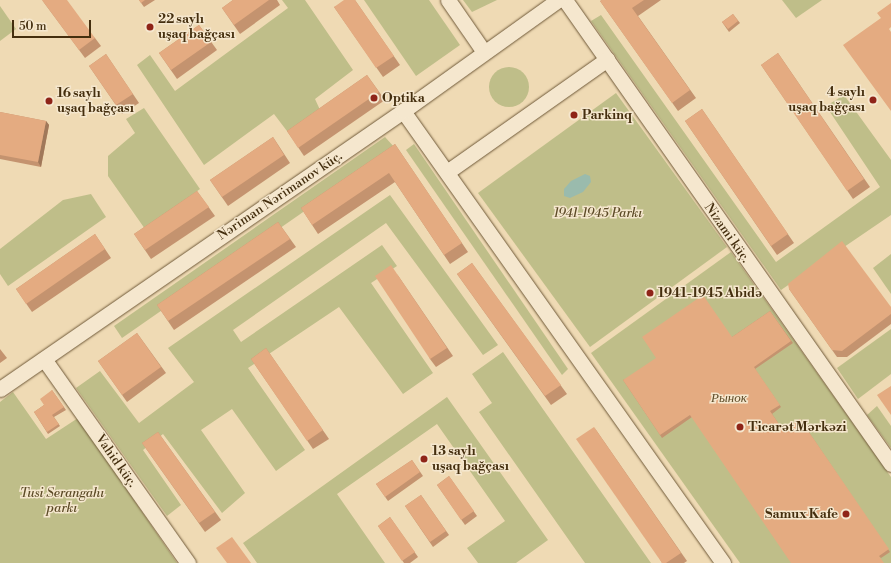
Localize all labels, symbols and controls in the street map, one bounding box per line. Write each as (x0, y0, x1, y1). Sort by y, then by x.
scale bar (14, 12, 93, 38)
place label: 22 saylı uşaq bağçası (158, 12, 235, 43)
text: 50 m (19, 19, 47, 34)
marker: 22 saylı uşaq bağçası (145, 22, 155, 32)
place label: 4 saylı uşaq bağçası (788, 85, 865, 116)
place label: 16 saylı uşaq bağçası (57, 86, 134, 117)
place label: Optika (382, 90, 425, 106)
marker: Optika (369, 93, 379, 103)
marker: 4 saylı uşaq bağçası (868, 95, 878, 105)
marker: 16 saylı uşaq bağçası (44, 96, 54, 106)
place label: Parkinq (582, 107, 632, 123)
marker: Parkinq (569, 110, 579, 120)
street label: Nəriman Nərimanov küç. (215, 148, 345, 244)
street label: Nizami küç. (701, 200, 753, 266)
park label: 1941-1945 Parkı (554, 205, 642, 221)
place label: 1941-1945 Abidə (658, 285, 762, 301)
marker: 1941-1945 Abidə (645, 288, 655, 298)
park label: Рынок (711, 390, 747, 406)
place label: Ticarət Mərkəzi (748, 419, 846, 435)
marker: Ticarət Mərkəzi (735, 422, 745, 432)
street label: Vahid küç. (92, 432, 140, 490)
place label: 13 saylı uşaq bağçası (432, 444, 509, 475)
marker: 13 saylı uşaq bağçası (419, 454, 429, 464)
park label: Tusi Serangahı parkı (20, 486, 104, 517)
place label: Samux Kafe (765, 506, 838, 522)
marker: Samux Kafe (841, 509, 851, 519)

